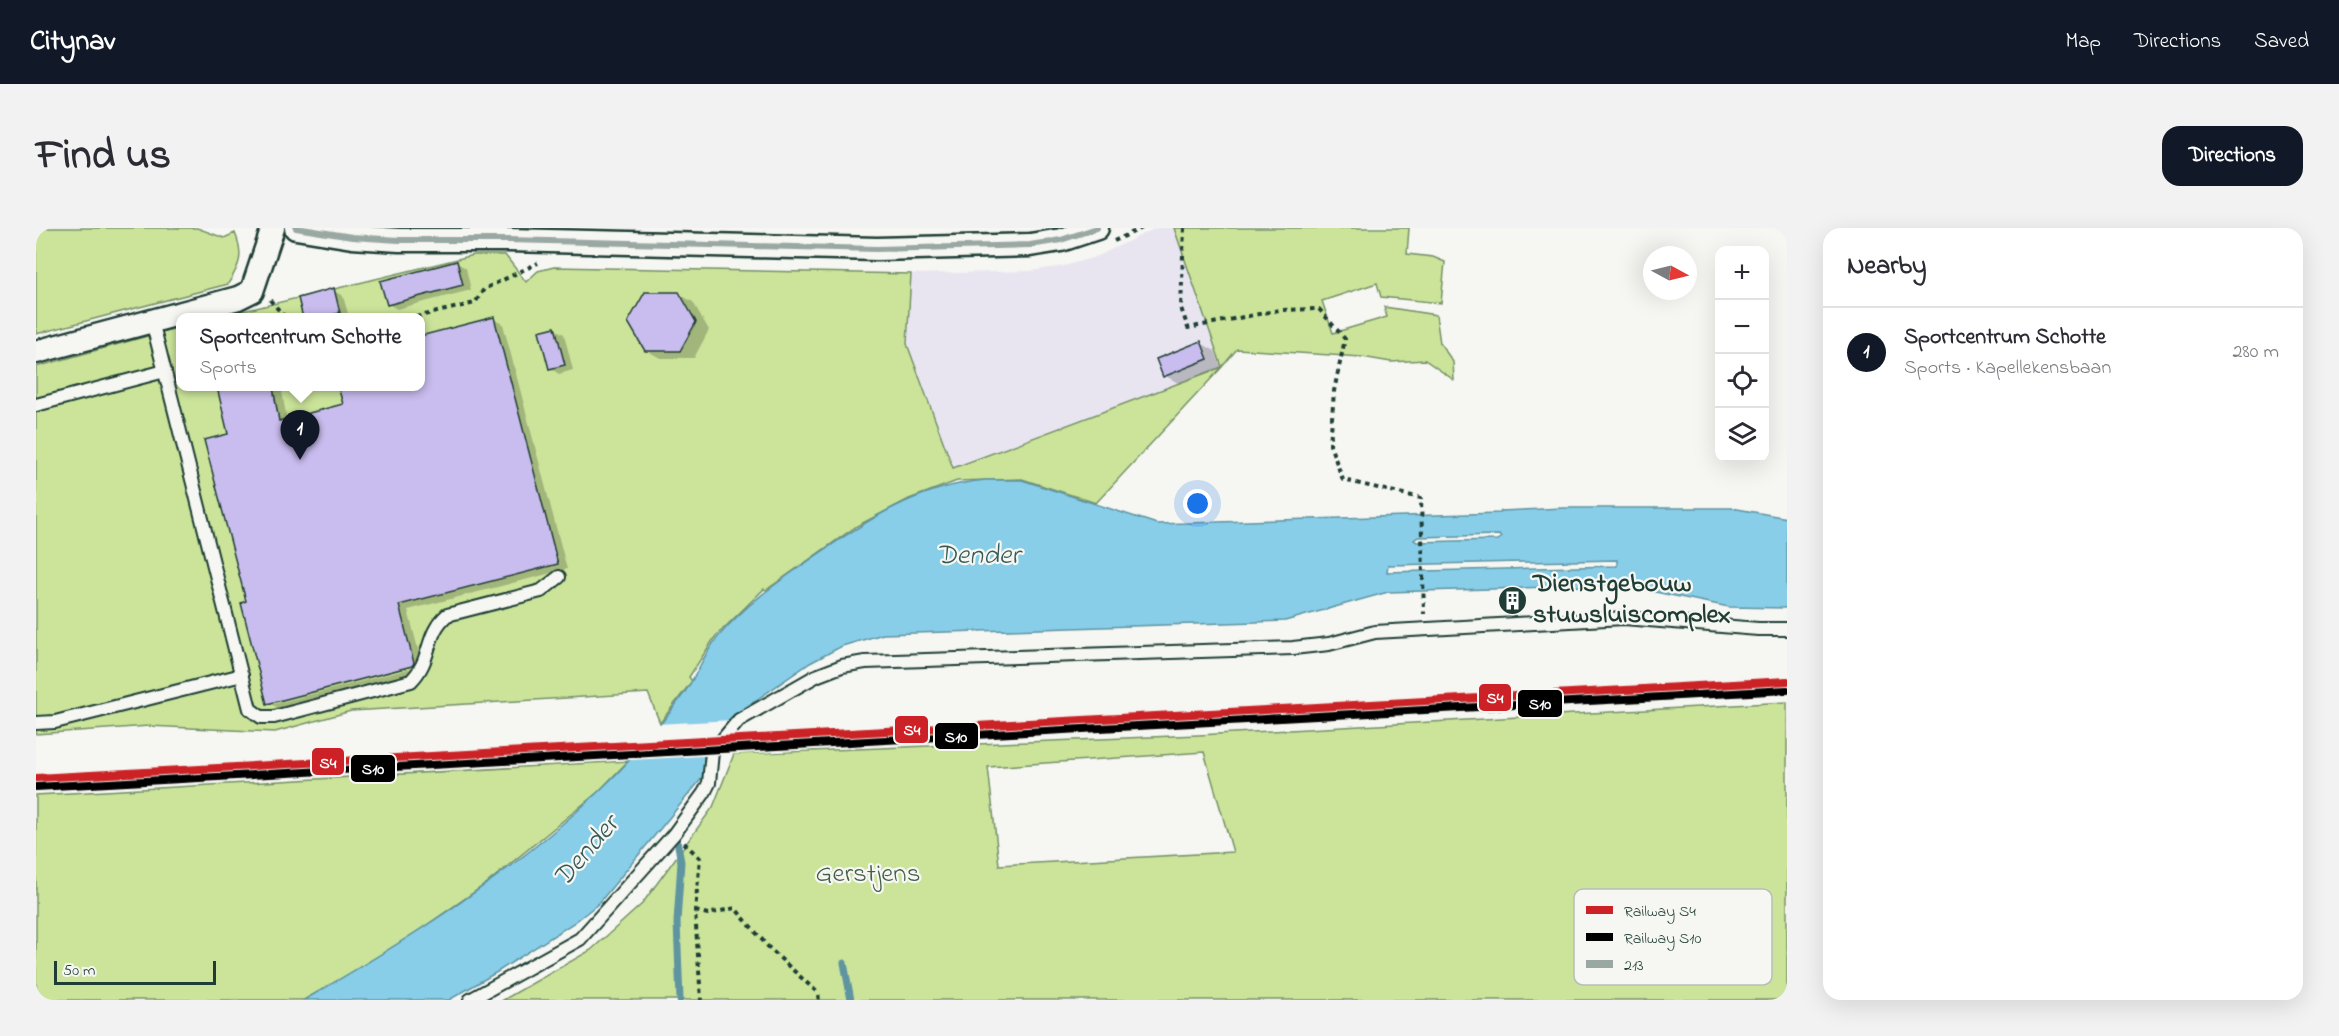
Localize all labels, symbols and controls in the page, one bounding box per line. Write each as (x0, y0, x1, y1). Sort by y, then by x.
text: Citynav (30, 22, 115, 63)
text: Map (2065, 27, 2101, 57)
text: Directions (2134, 27, 2221, 57)
text: Saved (2254, 27, 2309, 57)
text: Find us (36, 126, 171, 187)
button: Directions (2162, 126, 2303, 186)
north arrow (1643, 246, 1697, 300)
map controls (1715, 246, 1769, 462)
button: + (1715, 246, 1769, 300)
text: Nearby (1847, 248, 1926, 286)
button: − (1715, 300, 1769, 354)
popup (176, 313, 425, 391)
text: Sportcentrum Schotte (200, 322, 401, 354)
text: Sportcentrum Schotte (1904, 322, 2106, 354)
text: 1 (1863, 338, 1870, 367)
text: 280 m (2232, 338, 2279, 367)
text: Sports (200, 354, 257, 383)
button: locate (1715, 354, 1769, 408)
text: Sports · Kapellekensbaan (1904, 354, 2111, 383)
button: layers (1715, 408, 1769, 462)
pin: 1 (280, 410, 320, 460)
your location (1183, 489, 1212, 518)
water label: Dender (936, 536, 1023, 577)
place label: Dienstgebouw stuwsluiscomplex (1531, 565, 1731, 635)
building icon: Dienstgebouw stuwsluiscomplex (1496, 584, 1528, 616)
line badge: S4 (1478, 683, 1512, 712)
text: S4 (1487, 687, 1504, 711)
line badge: S10 (1517, 689, 1563, 718)
text: S10 (1529, 693, 1551, 717)
line badge: S4 (894, 715, 929, 744)
text: S4 (904, 719, 921, 743)
line badge: S10 (934, 722, 979, 750)
text: S10 (945, 726, 967, 750)
line badge: S4 (311, 747, 345, 776)
text: S4 (320, 752, 337, 776)
line badge: S10 (350, 754, 396, 783)
text: S10 (362, 758, 384, 782)
water label: Dender (544, 804, 632, 897)
park label: Gerstjens (816, 855, 920, 894)
legend (1574, 889, 1772, 985)
text: Railway S4 (1624, 900, 1696, 924)
text: Railway S10 (1624, 927, 1701, 951)
text: 213 (1624, 954, 1644, 978)
scale bar (54, 958, 216, 986)
text: 50 m (63, 959, 95, 983)

